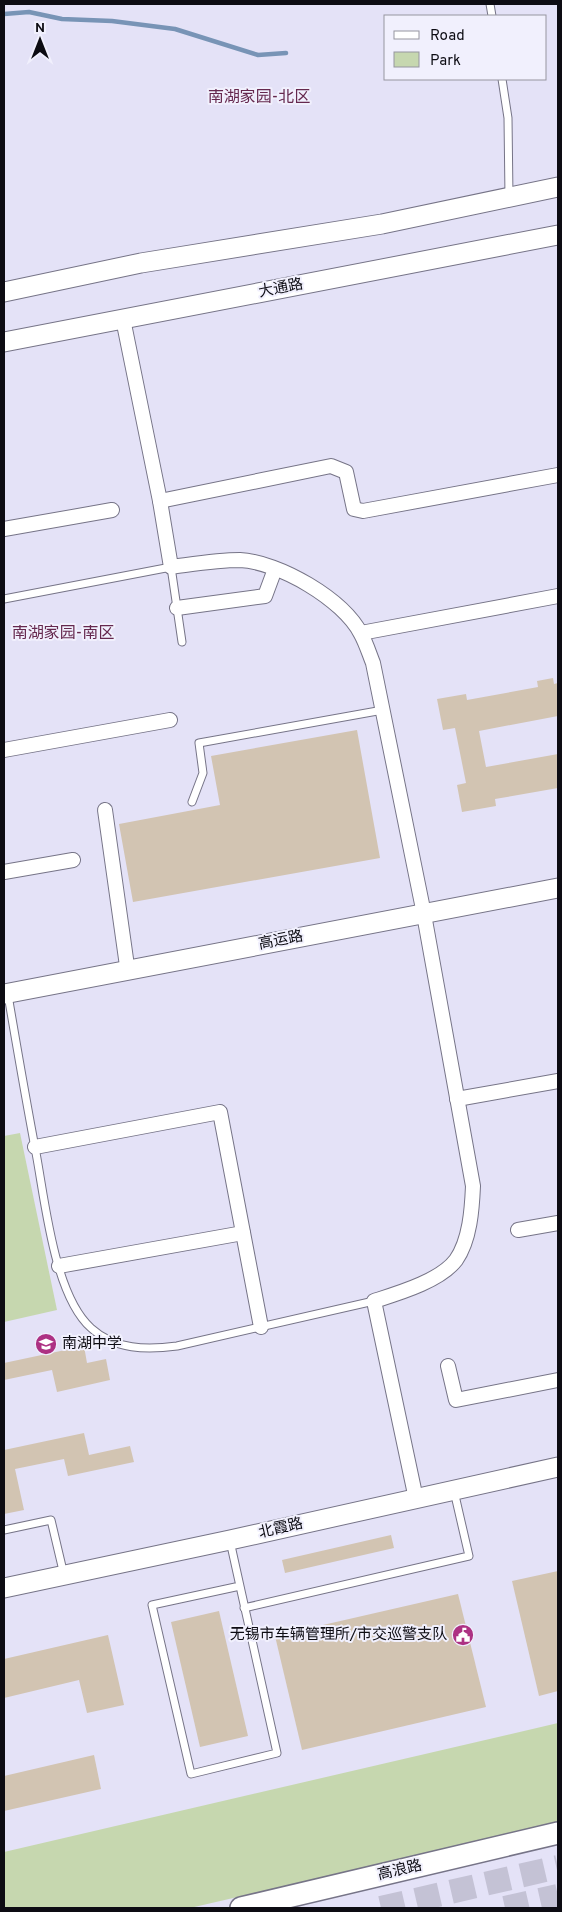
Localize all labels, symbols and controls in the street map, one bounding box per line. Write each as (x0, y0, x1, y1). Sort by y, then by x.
north arrow (15, 15, 65, 65)
legend (384, 15, 547, 80)
text: N (35, 20, 45, 37)
text: Road (430, 27, 465, 46)
text: Park (430, 52, 461, 71)
district label: 南湖家园-北区 (208, 88, 310, 108)
street label: 大通路 (257, 275, 305, 303)
district label: 南湖家园-南区 (12, 624, 114, 644)
street label: 高运路 (257, 927, 305, 955)
school or university icon: 南湖中学 (34, 1332, 58, 1356)
place label: 南湖中学 (62, 1335, 122, 1354)
street label: 北霞路 (257, 1514, 305, 1543)
public building icon: 无锡市车辆管理所/市交巡警支队 (451, 1623, 475, 1647)
place label: 无锡市车辆管理所/市交巡警支队 (230, 1626, 447, 1645)
street label: 高浪路 (376, 1857, 424, 1885)

